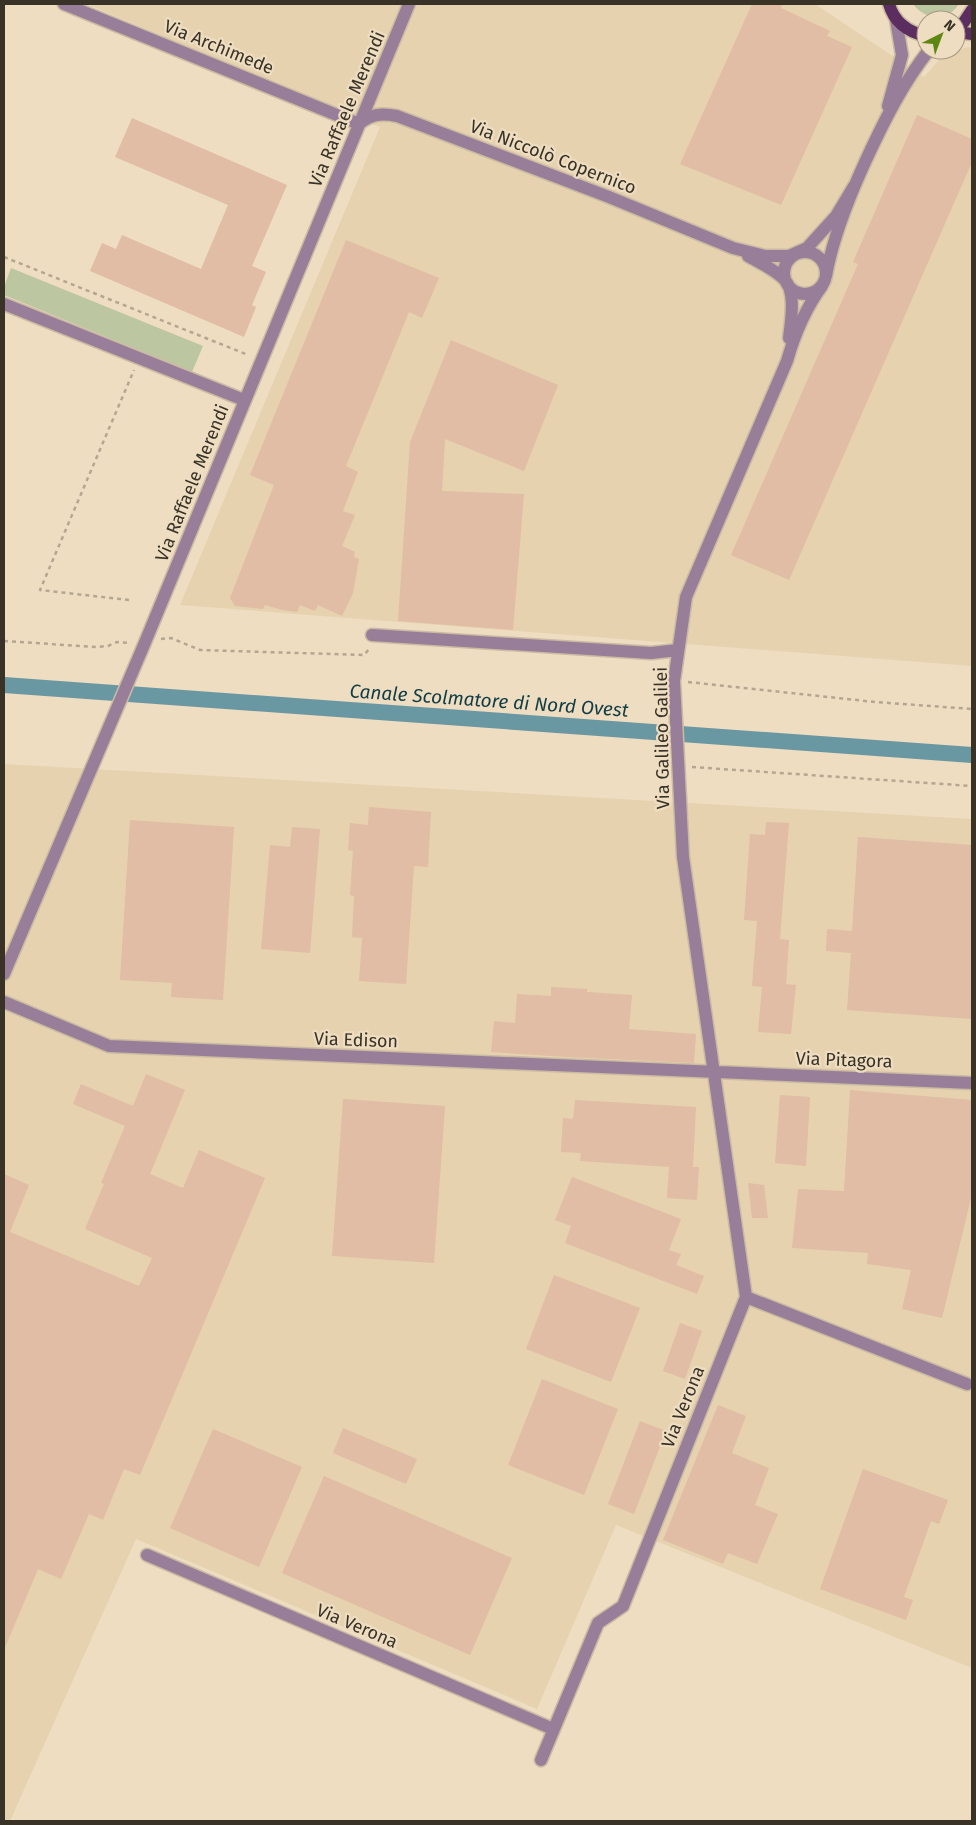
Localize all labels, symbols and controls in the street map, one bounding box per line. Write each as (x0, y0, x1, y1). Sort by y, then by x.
north arrow (916, 10, 966, 60)
street label: Via Archimede (161, 15, 277, 79)
text: N (940, 16, 959, 35)
street label: Via Raffaele Merendi (304, 28, 390, 190)
street label: Via Niccolò Copernico (467, 115, 639, 199)
street label: Via Raffaele Merendi (150, 401, 234, 565)
street label: Via Galileo Galilei (650, 666, 674, 810)
water label: Canale Scolmatore di Nord Ovest (349, 679, 629, 722)
street label: Via Edison (314, 1028, 398, 1052)
street label: Via Pitagora (795, 1047, 893, 1073)
street label: Via Verona (657, 1363, 709, 1451)
street label: Via Verona (313, 1599, 401, 1653)

